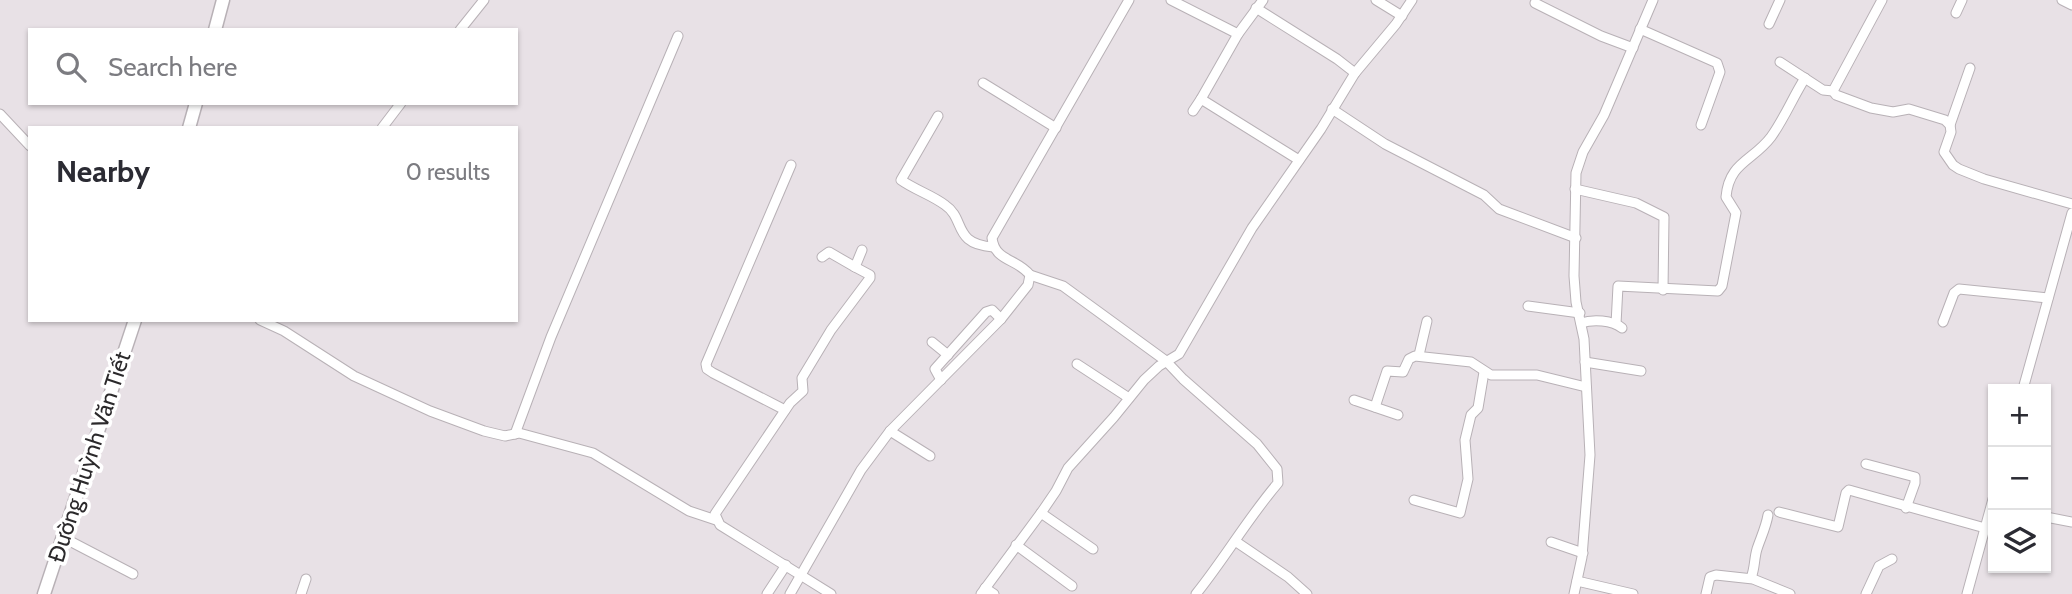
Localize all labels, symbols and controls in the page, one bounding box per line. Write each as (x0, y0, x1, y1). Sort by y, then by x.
search box (28, 28, 518, 105)
icon: search (52, 48, 90, 86)
text: Search here (108, 51, 237, 83)
text: Nearby (56, 153, 150, 190)
text: 0 results (406, 158, 490, 186)
street label: Đường Huỳnh Văn Tiết (42, 348, 136, 566)
map controls (1988, 384, 2051, 573)
button: + (1988, 384, 2051, 447)
button: − (1988, 447, 2051, 510)
button: layers (1988, 510, 2051, 573)

